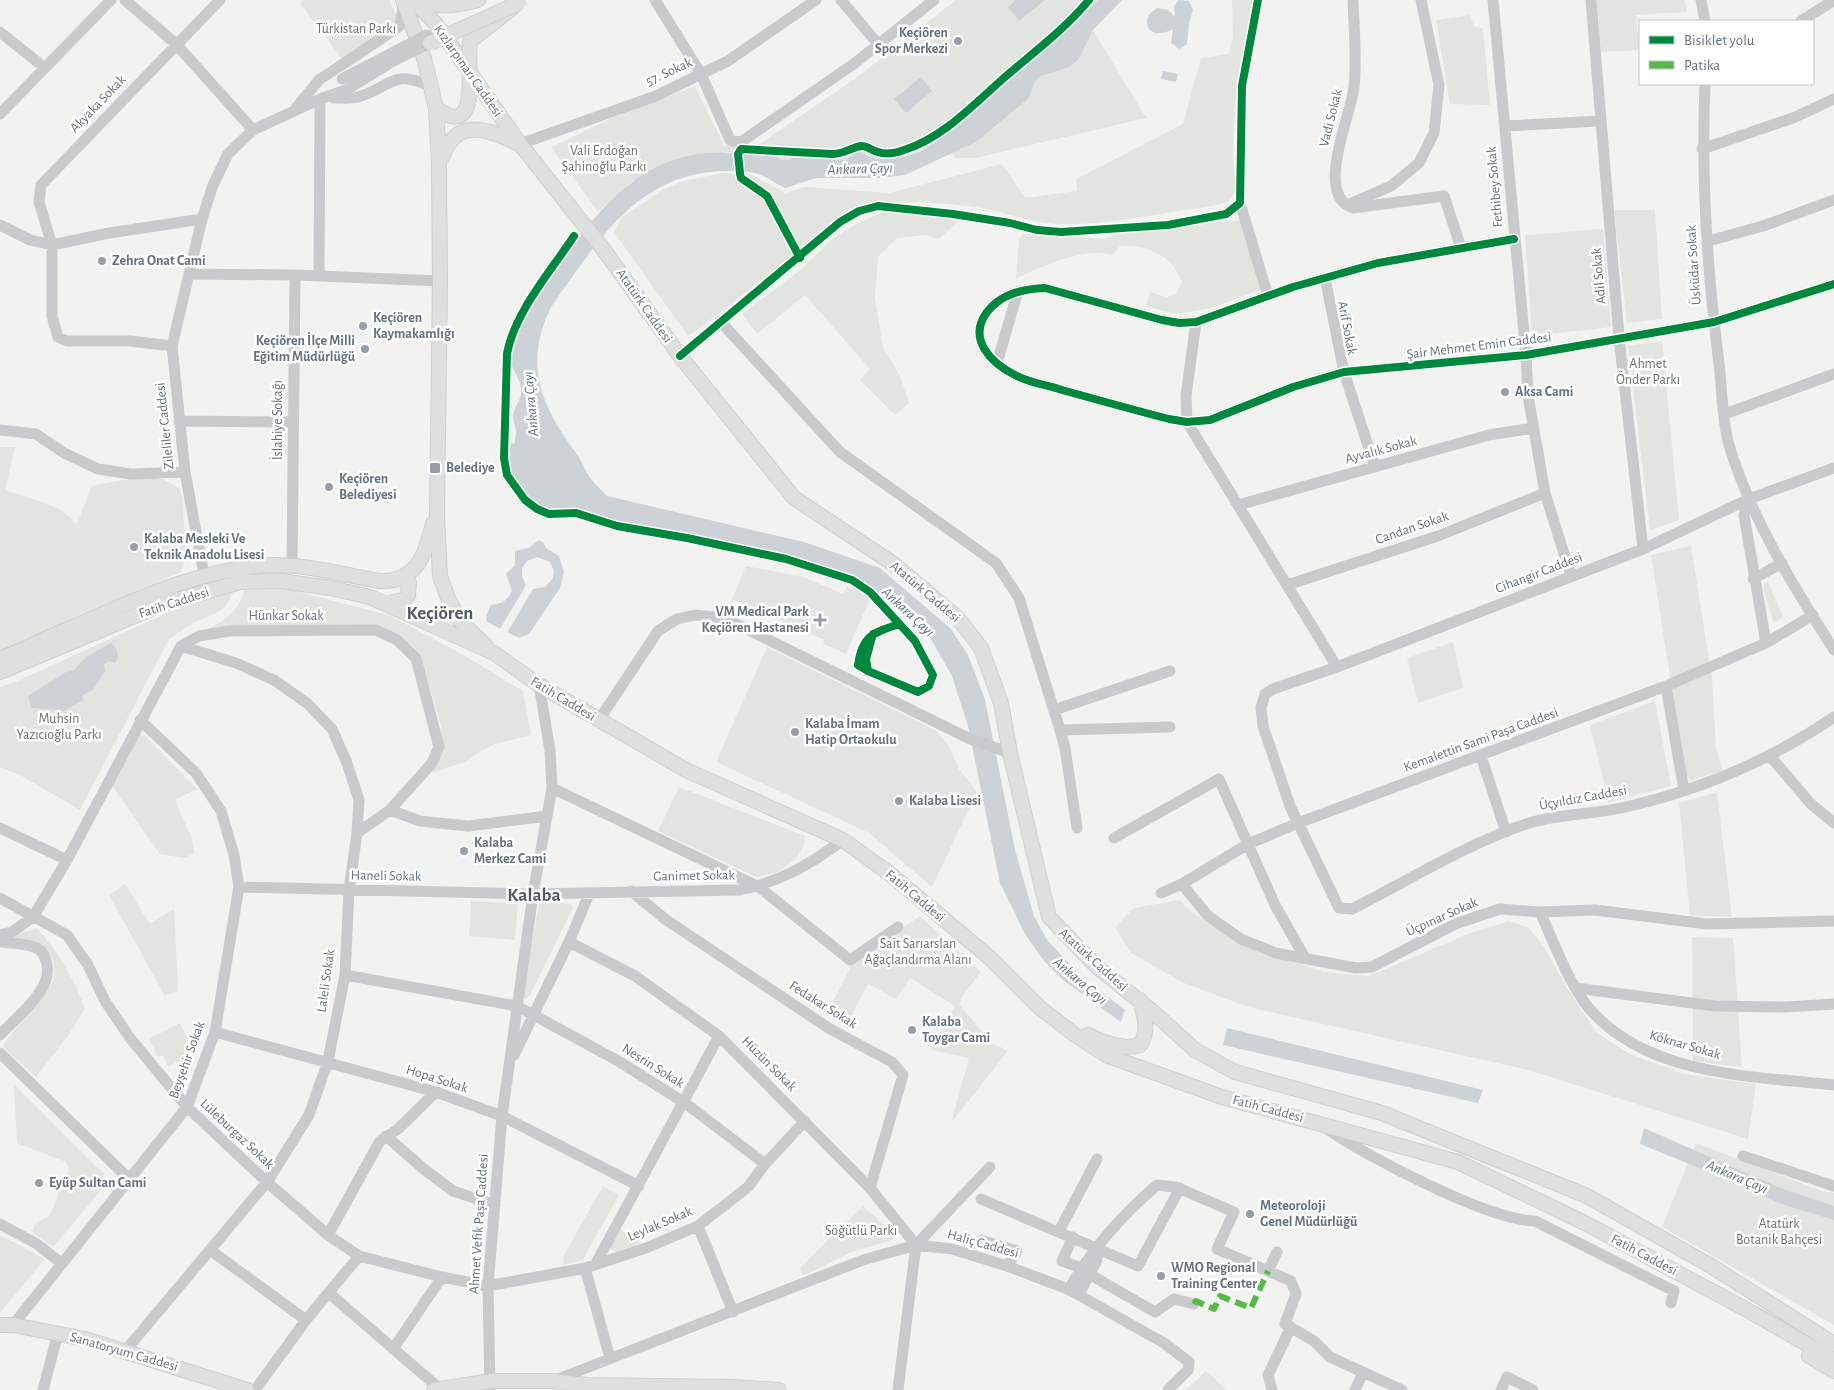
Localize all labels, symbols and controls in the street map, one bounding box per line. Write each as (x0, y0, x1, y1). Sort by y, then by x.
legend (1639, 20, 1814, 85)
park label: Türkistan Parkı (316, 22, 396, 36)
street label: Kızlarpınarı Caddesi (431, 22, 505, 120)
place label: Keçiören Spor Merkezi (875, 26, 948, 56)
text: Bisiklet yolu (1684, 33, 1755, 48)
marker: Keçiören Spor Merkezi (952, 35, 964, 47)
street label: 57. Sokak (644, 55, 695, 89)
text: Patika (1684, 58, 1720, 73)
street label: Akyaka Sokak (67, 72, 129, 135)
street label: Vadi Sokak (1317, 87, 1345, 148)
park label: Vali Erdoğan Şahinoğlu Parkı (562, 144, 646, 174)
street label: Fethibey Sokak (1484, 145, 1506, 228)
water label: Ankara Çayı (826, 160, 893, 178)
street label: Üsküdar Sokak (1681, 224, 1704, 306)
street label: Adil Sokak (1590, 247, 1608, 305)
place label: Zehra Onat Cami (112, 254, 206, 268)
marker: Zehra Onat Cami (96, 255, 108, 267)
street label: Atatürk Caddesi (613, 266, 675, 346)
street label: Arif Sokak (1335, 300, 1359, 357)
place label: Keçiören Kaymakamlığı (373, 311, 455, 341)
marker: Keçiören Kaymakamlığı (357, 320, 369, 332)
street label: Şair Mehmet Emin Caddesi (1406, 330, 1552, 362)
place label: Keçiören İlçe Milli Eğitim Müdürlüğü (253, 332, 356, 364)
marker: Keçiören İlçe Milli Eğitim Müdürlüğü (359, 343, 371, 355)
park label: Ahmet Önder Parkı (1616, 357, 1680, 387)
water label: Ankara Çayı (521, 371, 541, 438)
street label: İslahiye Sokağı (268, 380, 285, 460)
street label: Zileliler Caddesi (153, 382, 177, 470)
place label: Aksa Cami (1515, 385, 1574, 399)
marker: Aksa Cami (1499, 386, 1511, 398)
street label: Ayvalık Sokak (1344, 434, 1419, 466)
marker: Belediye (428, 461, 442, 475)
place label: Belediye (446, 461, 495, 475)
place label: Keçiören Belediyesi (339, 472, 397, 502)
marker: Keçiören Belediyesi (323, 481, 335, 493)
street label: Candan Sokak (1374, 509, 1451, 547)
place label: Kalaba Mesleki Ve Teknik Anadolu Lisesi (144, 532, 264, 562)
marker: Kalaba Mesleki Ve Teknik Anadolu Lisesi (128, 541, 140, 553)
street label: Cihangir Caddesi (1494, 550, 1584, 596)
street label: Atatürk Caddesi (887, 559, 963, 625)
water label: Ankara Çayı (878, 584, 937, 640)
street label: Fatih Caddesi (137, 585, 211, 621)
district label: Keçiören (407, 604, 473, 623)
place label: VM Medical Park Keçiören Hastanesi (702, 605, 809, 635)
street label: Hünkar Sokak (248, 609, 324, 623)
marker: VM Medical Park Keçiören Hastanesi (813, 613, 827, 627)
street label: Fatih Caddesi (528, 674, 598, 724)
street label: Kemalettin Sami Paşa Caddesi (1402, 705, 1560, 775)
park label: Muhsin Yazıcıoğlu Parkı (16, 712, 102, 742)
place label: Kalaba İmam Hatip Ortaokulu (805, 715, 897, 747)
marker: Kalaba İmam Hatip Ortaokulu (789, 726, 801, 738)
street label: Üçyıldız Caddesi (1538, 780, 1628, 813)
place label: Kalaba Lisesi (909, 794, 981, 808)
marker: Kalaba Lisesi (893, 795, 905, 807)
place label: Kalaba Merkez Cami (474, 836, 547, 866)
marker: Kalaba Merkez Cami (458, 845, 470, 857)
street label: Fatih Caddesi (883, 867, 947, 925)
street label: Haneli Sokak (351, 868, 422, 884)
street label: Ganimet Sokak (653, 868, 736, 884)
district label: Kalaba (507, 886, 561, 905)
street label: Üçpınar Sokak (1403, 892, 1480, 939)
street label: Atatürk Caddesi (1056, 926, 1130, 994)
park label: Sait Sarıarslan Ağaçlandırma Alanı (864, 937, 972, 967)
street label: Laleli Sokak (315, 948, 337, 1013)
water label: Ankara Çayı (1049, 954, 1110, 1008)
street label: Fedakar Sokak (787, 979, 860, 1032)
place label: Kalaba Toygar Cami (922, 1015, 990, 1045)
street label: Beyşehir Sokak (167, 1019, 208, 1101)
marker: Kalaba Toygar Cami (906, 1024, 918, 1036)
street label: Köknar Sokak (1648, 1028, 1723, 1062)
street label: Hüzün Sokak (739, 1034, 799, 1094)
street label: Nesrin Sokak (619, 1041, 687, 1091)
street label: Hopa Sokak (404, 1062, 470, 1096)
street label: Fatih Caddesi (1231, 1093, 1305, 1125)
street label: Lüleburgaz Sokak (198, 1097, 277, 1172)
street label: Ahmet Vefik Paşa Caddesi (467, 1153, 491, 1295)
water label: Ankara Çayı (1703, 1157, 1770, 1197)
place label: Eyüp Sultan Cami (49, 1176, 146, 1190)
marker: Eyüp Sultan Cami (33, 1177, 45, 1189)
place label: Meteoroloji Genel Müdürlüğü (1260, 1199, 1358, 1229)
street label: Leylak Sokak (626, 1204, 695, 1244)
marker: Meteoroloji Genel Müdürlüğü (1244, 1208, 1256, 1220)
park label: Atatürk Botanik Bahçesi (1736, 1217, 1822, 1247)
park label: Söğütlü Parkı (825, 1224, 897, 1238)
street label: Haliç Caddesi (946, 1227, 1020, 1261)
street label: Fatih Caddesi (1609, 1232, 1679, 1278)
place label: WMO Regional Training Center (1171, 1261, 1257, 1291)
marker: WMO Regional Training Center (1155, 1270, 1167, 1282)
street label: Sanatoryum Caddesi (68, 1330, 180, 1374)

